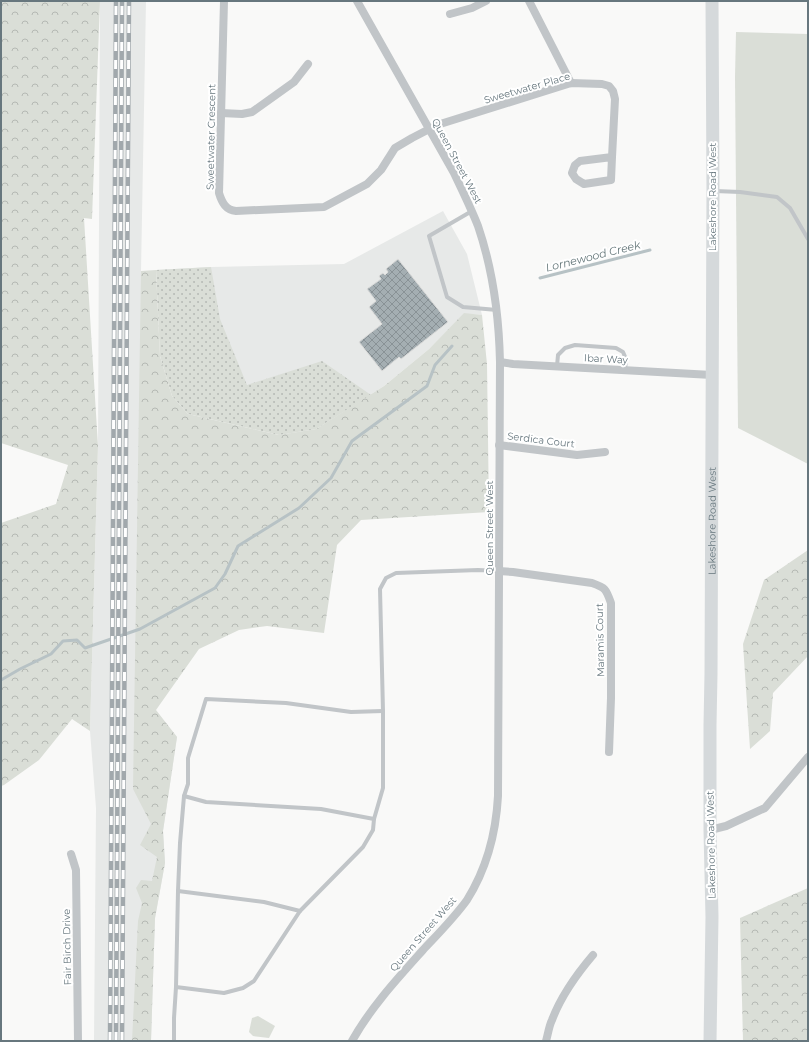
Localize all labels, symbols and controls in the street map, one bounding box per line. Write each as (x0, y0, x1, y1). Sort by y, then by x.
street label: Sweetwater Place (482, 69, 572, 107)
street label: Sweetwater Crescent (204, 84, 218, 190)
street label: Queen Street West (429, 116, 485, 206)
street label: Lakeshore Road West (706, 143, 719, 251)
water label: Lornewood Creek (544, 237, 642, 275)
street label: Ibar Way (584, 351, 629, 367)
street label: Serdica Court (507, 429, 575, 451)
street label: Lakeshore Road West (705, 467, 718, 575)
street label: Queen Street West (483, 481, 496, 575)
street label: Maramis Court (593, 603, 607, 677)
street label: Lakeshore Road West (704, 791, 718, 899)
street label: Queen Street West (387, 894, 459, 974)
street label: Fair Birch Drive (60, 909, 74, 985)

